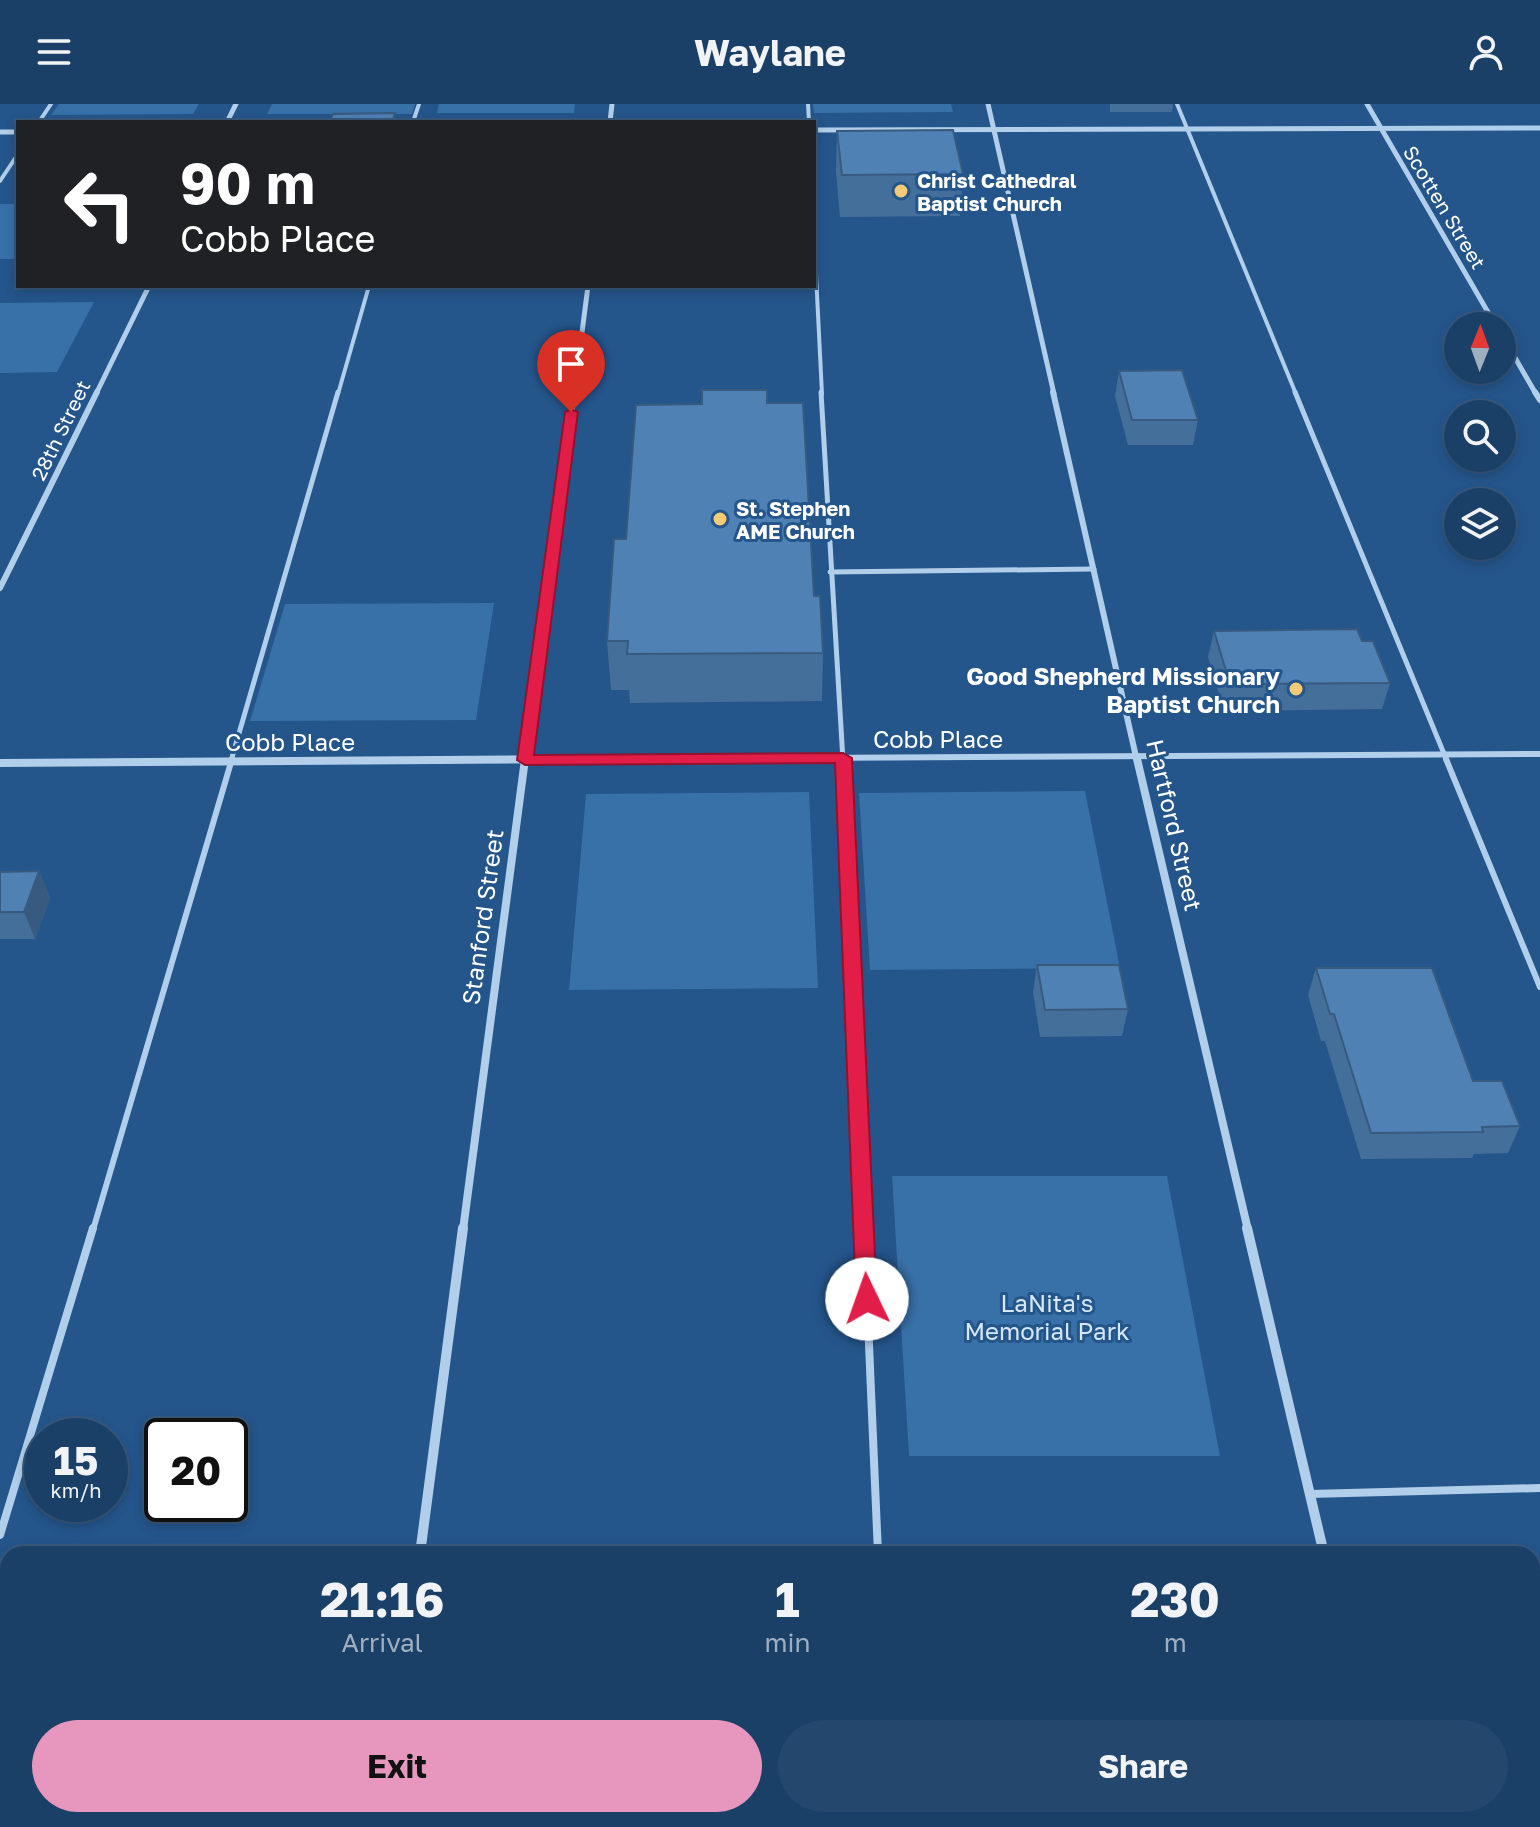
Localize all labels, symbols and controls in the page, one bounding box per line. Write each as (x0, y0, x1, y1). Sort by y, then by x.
icon: menu (32, 30, 76, 74)
icon: person (1464, 30, 1508, 74)
text: Waylane (694, 31, 846, 74)
street label: Scotten Street (1399, 141, 1491, 273)
text: 90 m (180, 149, 315, 216)
icon: left (48, 152, 152, 256)
place label: Christ Cathedral Baptist Church (917, 168, 1077, 215)
marker: Christ Cathedral Baptist Church (892, 182, 910, 200)
text: Cobb Place (180, 217, 375, 260)
north arrow (1444, 312, 1516, 384)
map controls (1444, 312, 1516, 560)
pin (537, 330, 605, 412)
icon: arrive (549, 342, 593, 386)
street label: 28th Street (25, 376, 95, 484)
button: search (1444, 400, 1516, 472)
button: layers (1444, 488, 1516, 560)
place label: St. Stephen AME Church (736, 496, 855, 543)
marker: St. Stephen AME Church (711, 510, 729, 528)
place label: Good Shepherd Missionary Baptist Church (966, 661, 1281, 718)
marker: Good Shepherd Missionary Baptist Church (1287, 680, 1305, 698)
street label: Cobb Place (873, 724, 1003, 753)
street label: Cobb Place (225, 727, 355, 756)
street label: Hartford Street (1141, 736, 1209, 914)
street label: Stanford Street (455, 828, 509, 1006)
position arrow (825, 1257, 909, 1341)
park label: LaNita's Memorial Park (964, 1288, 1130, 1345)
speed limit sign: 20 (144, 1418, 248, 1522)
text: 15 (54, 1436, 99, 1484)
text: km/h (51, 1478, 101, 1502)
text: 21:16 (320, 1570, 444, 1628)
text: 1 (775, 1570, 800, 1628)
text: 230 (1130, 1570, 1220, 1628)
text: Arrival (341, 1627, 423, 1658)
text: min (764, 1627, 810, 1658)
text: m (1164, 1627, 1187, 1658)
button: Exit (32, 1720, 762, 1812)
button: Share (778, 1720, 1508, 1812)

